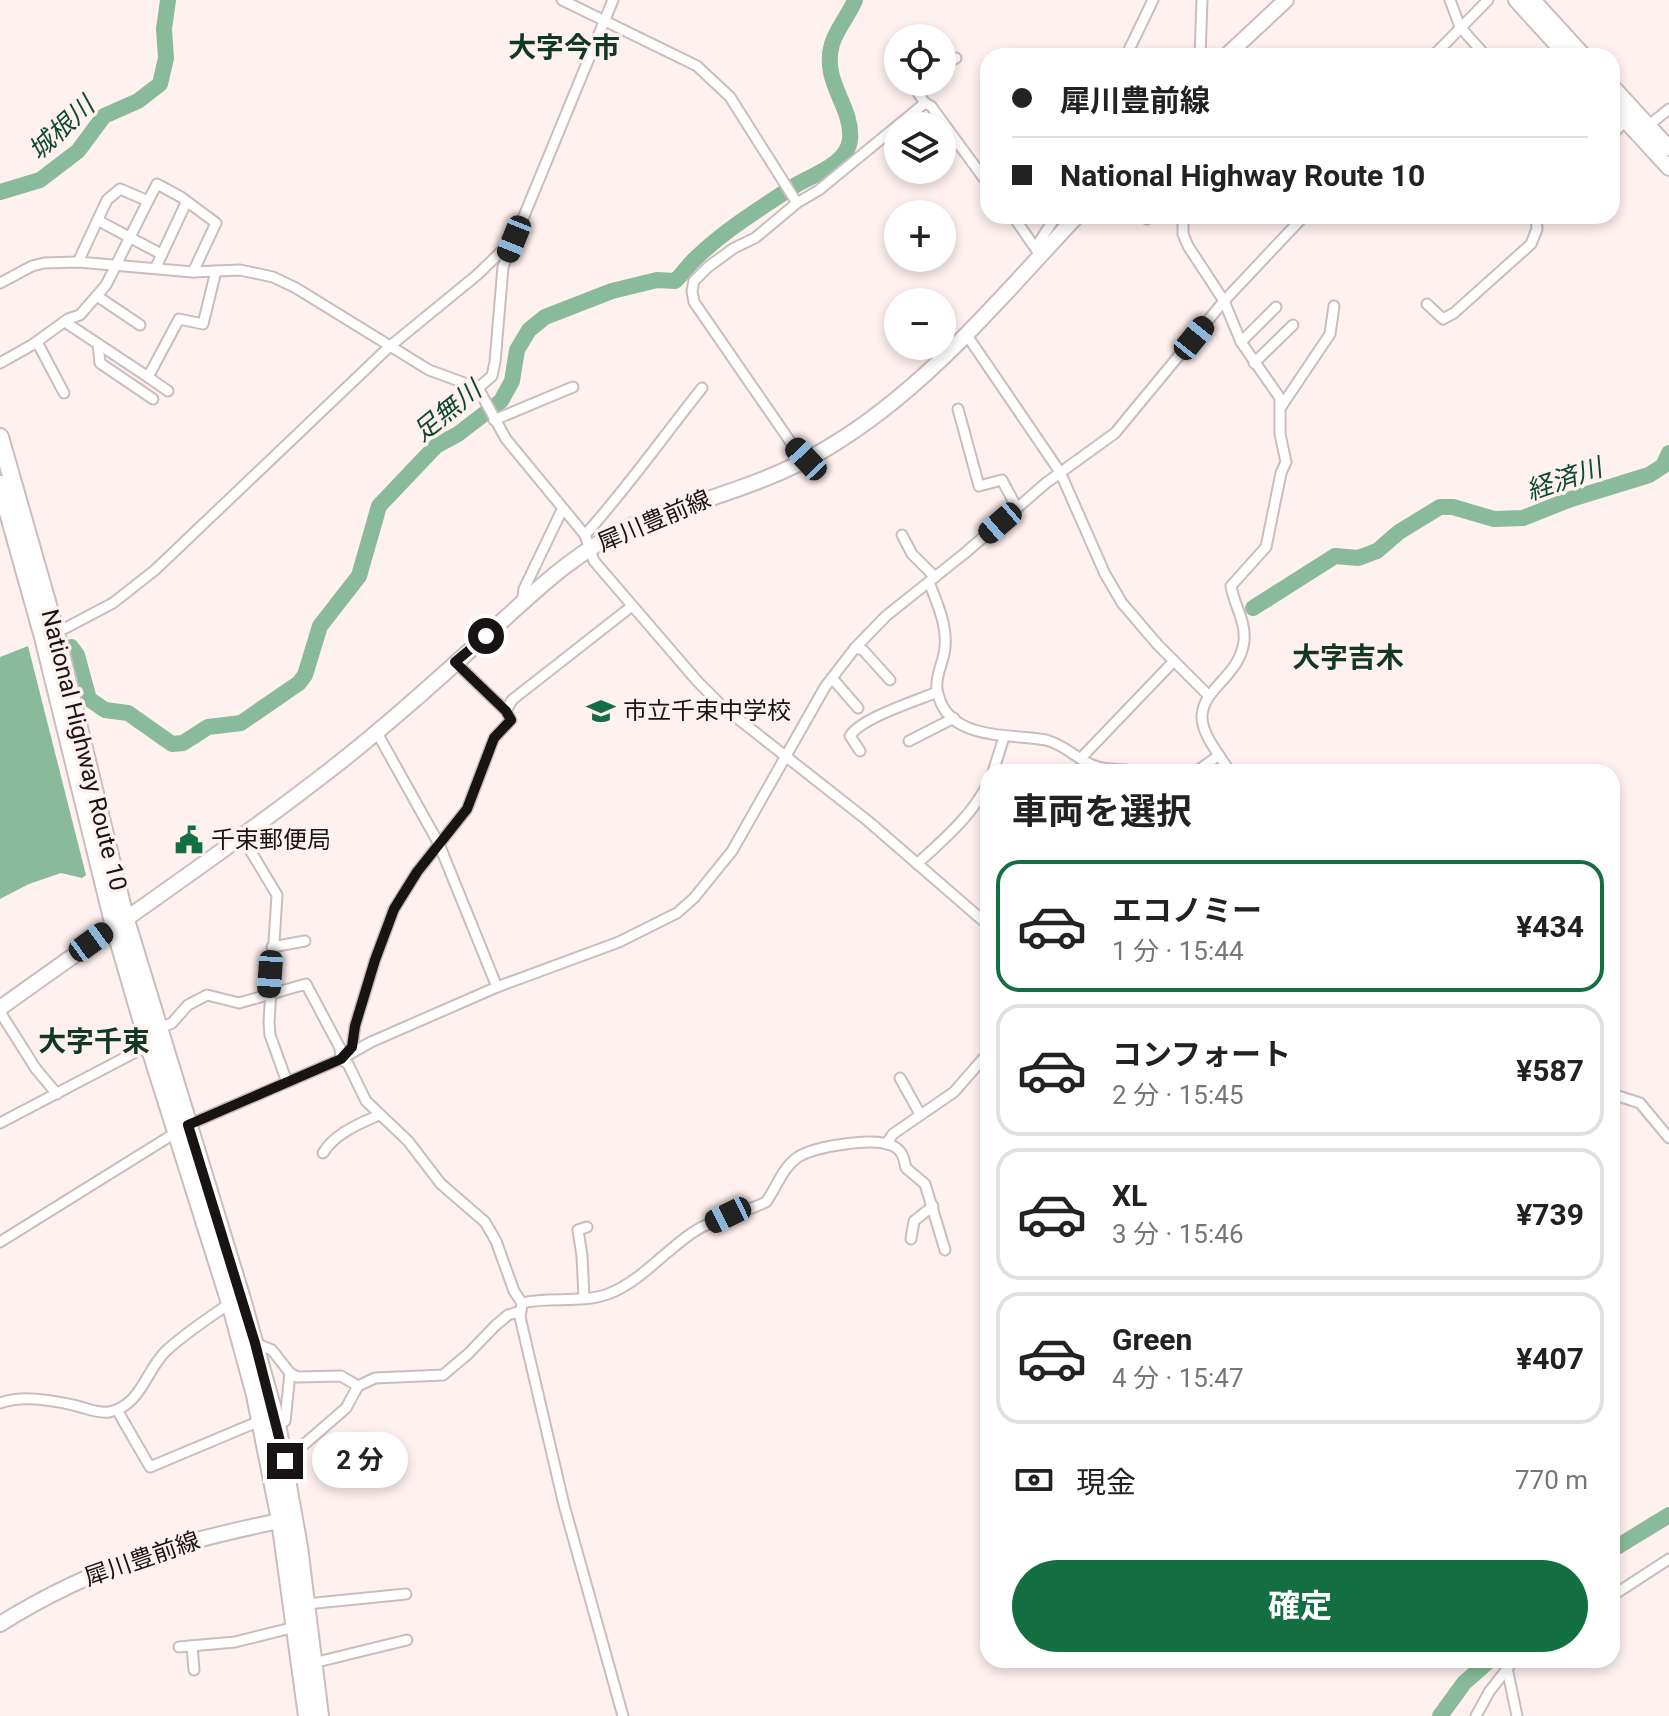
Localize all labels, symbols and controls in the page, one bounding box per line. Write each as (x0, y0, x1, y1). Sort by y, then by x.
map controls (884, 24, 956, 360)
button: locate (884, 24, 956, 96)
district label: 大字今市 (508, 31, 620, 64)
text: 犀川豊前線 (1060, 83, 1210, 118)
water label: 城根川 (22, 88, 102, 166)
button: layers (884, 112, 956, 184)
text: National Highway Route 10 (1060, 158, 1425, 193)
button: + (884, 200, 956, 272)
car (494, 212, 534, 266)
button: − (884, 288, 956, 360)
car (1170, 312, 1218, 364)
water label: 足無川 (407, 373, 489, 447)
car (781, 433, 831, 485)
water label: 経済川 (1522, 451, 1609, 506)
street label: 犀川豊前線 (593, 485, 715, 557)
car (974, 498, 1026, 548)
street label: National Highway Route 10 (35, 607, 133, 893)
route start (468, 618, 504, 654)
district label: 大字吉木 (1292, 641, 1404, 674)
school or university icon: 市立千束中学校 (586, 696, 616, 726)
place label: 市立千束中学校 (623, 697, 791, 725)
text: 車両を選択 (1012, 791, 1192, 833)
public building icon: 千束郵便局 (174, 825, 204, 855)
place label: 千束郵便局 (211, 826, 331, 854)
icon: car (1016, 890, 1088, 962)
text: エコノミー (1112, 893, 1262, 928)
text: ¥434 (1516, 909, 1584, 944)
car (65, 918, 117, 966)
text: 1 分 · 15:44 (1112, 936, 1244, 966)
car (256, 949, 284, 999)
district label: 大字千束 (38, 1025, 150, 1058)
icon: car (1016, 1034, 1088, 1106)
text: コンフォート (1112, 1037, 1291, 1072)
text: ¥587 (1516, 1053, 1584, 1088)
text: 2 分 · 15:45 (1112, 1080, 1244, 1110)
icon: car (1016, 1178, 1088, 1250)
text: XL (1112, 1178, 1147, 1213)
car (701, 1194, 755, 1236)
text: ¥739 (1516, 1197, 1584, 1232)
text: 3 分 · 15:46 (1112, 1219, 1244, 1249)
icon: car (1016, 1322, 1088, 1394)
text: Green (1112, 1322, 1192, 1357)
text: ¥407 (1516, 1341, 1584, 1376)
text: 4 分 · 15:47 (1112, 1363, 1244, 1393)
callout: 2 分 (313, 1433, 409, 1489)
route end (267, 1443, 303, 1479)
text: 2 分 (336, 1445, 384, 1475)
icon: cash (1012, 1458, 1056, 1502)
text: 現金 (1076, 1465, 1136, 1500)
text: 770 m (1515, 1465, 1588, 1495)
street label: 犀川豊前線 (81, 1526, 203, 1592)
button: 確定 (1012, 1560, 1588, 1652)

